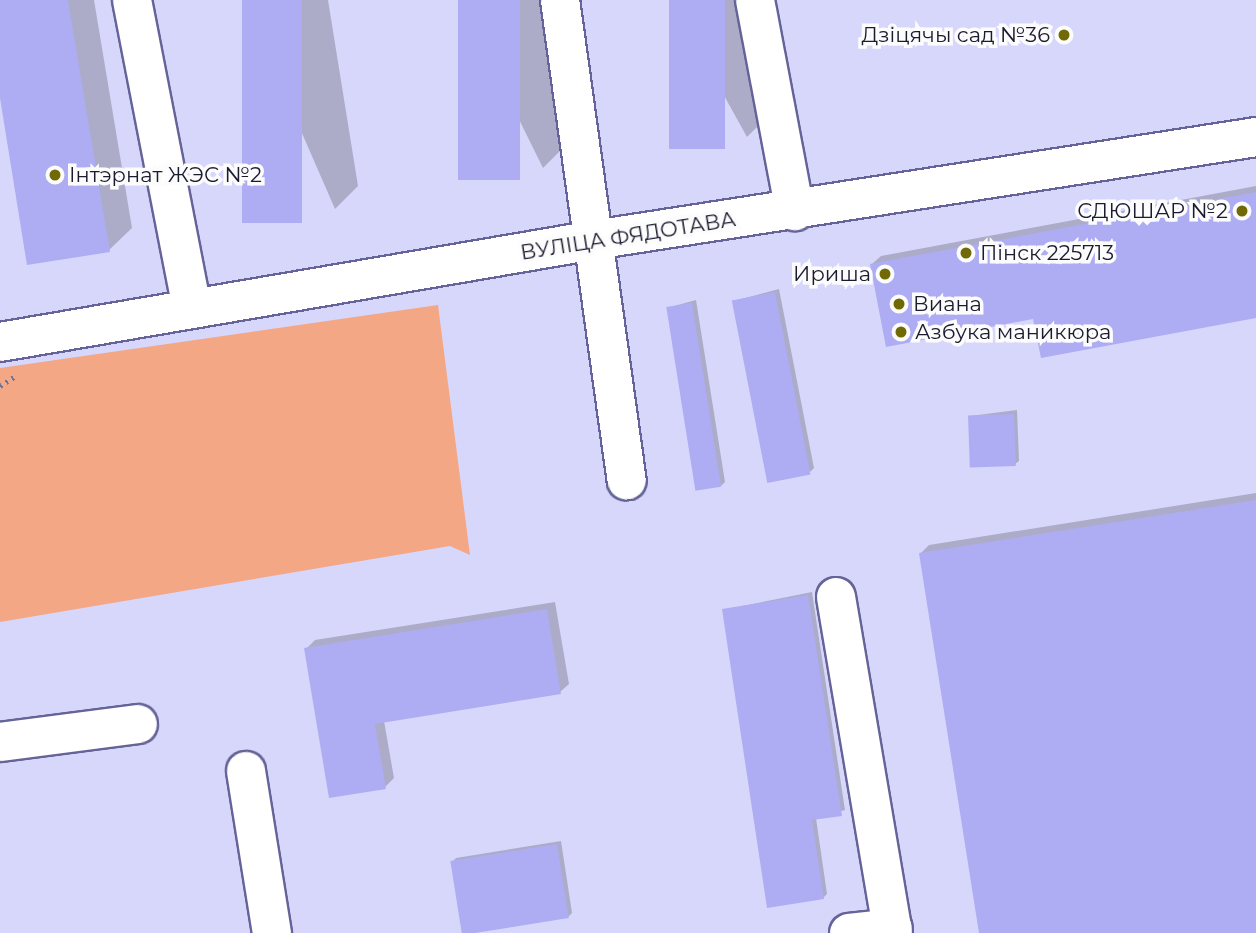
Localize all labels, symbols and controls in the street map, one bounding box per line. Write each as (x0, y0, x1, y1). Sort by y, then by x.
place label: Дзіцячы сад №36 (862, 22, 1050, 48)
marker: Дзіцячы сад №36 (1056, 27, 1072, 43)
place label: Інтэрнат ЖЭС №2 (69, 162, 262, 188)
marker: Інтэрнат ЖЭС №2 (47, 167, 63, 183)
place label: СДЮШАР №2 (1077, 198, 1228, 224)
marker: СДЮШАР №2 (1234, 203, 1250, 219)
street label: ВУЛІЦА ФЯДОТАВА (519, 207, 737, 265)
place label: Пінск 225713 (980, 240, 1114, 266)
marker: Пінск 225713 (958, 245, 974, 261)
place label: Ириша (793, 261, 871, 287)
marker: Ириша (877, 266, 893, 282)
place label: Виана (913, 291, 982, 317)
marker: Виана (891, 296, 907, 312)
place label: Азбука маникюра (915, 319, 1111, 345)
marker: Азбука маникюра (893, 324, 909, 340)

